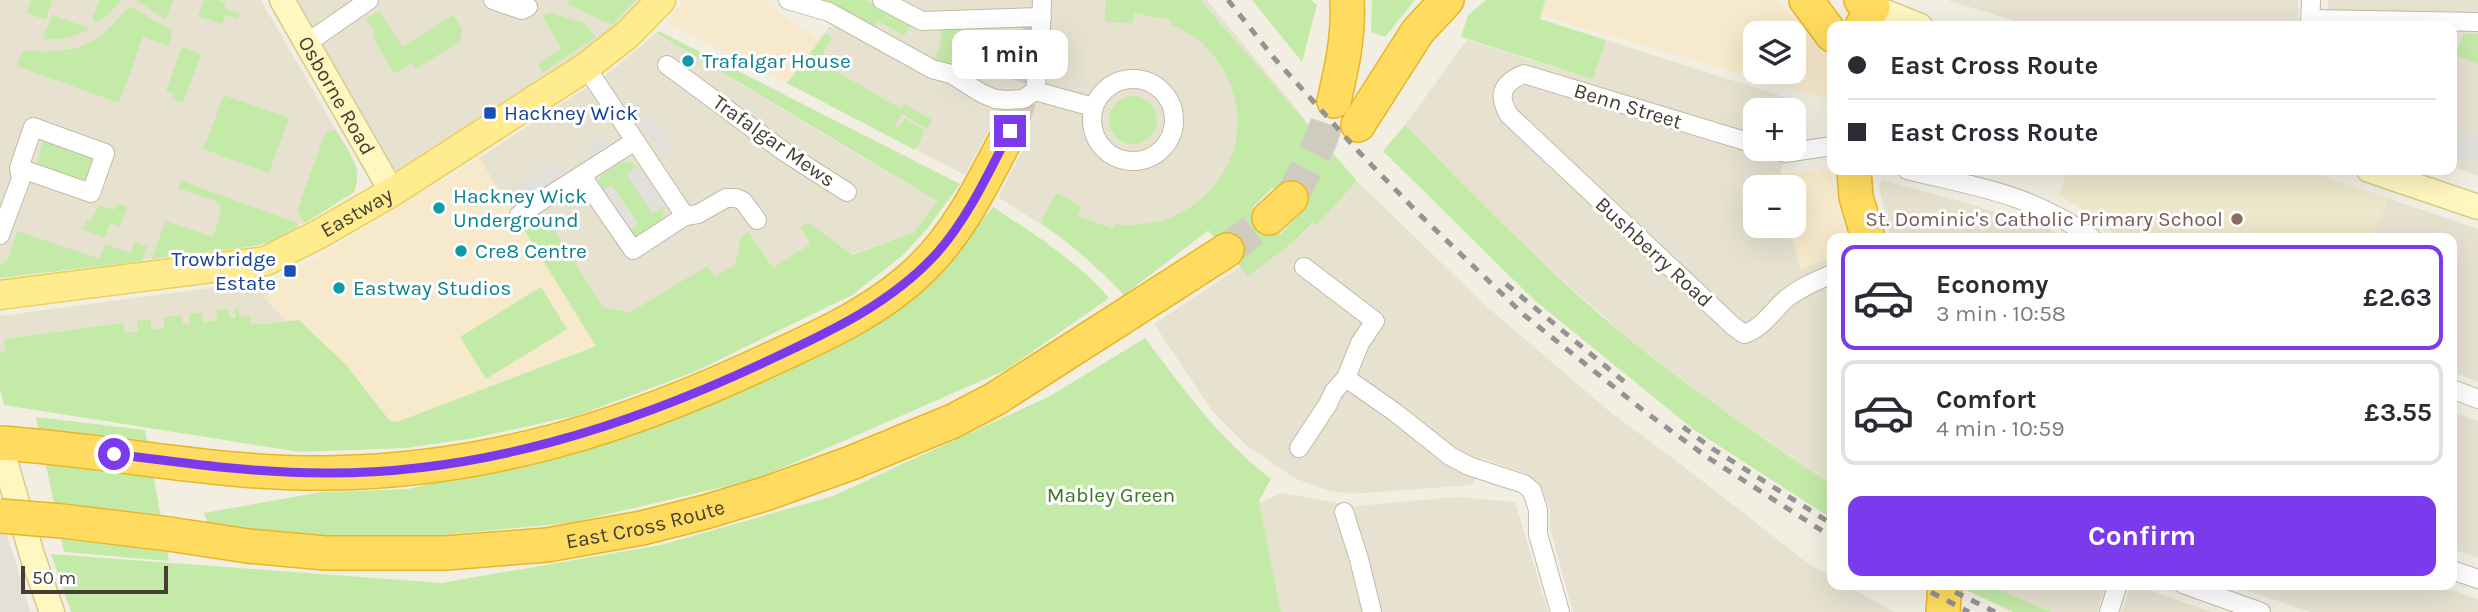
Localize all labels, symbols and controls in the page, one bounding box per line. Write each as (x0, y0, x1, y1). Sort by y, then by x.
map controls (1743, 21, 1806, 238)
button: layers (1743, 21, 1806, 84)
callout: 1 min (952, 30, 1068, 78)
street label: Osborne Road (293, 32, 380, 159)
text: 1 min (981, 41, 1039, 68)
place label: Trafalgar House (702, 49, 851, 73)
text: East Cross Route (1890, 50, 2098, 81)
marker: Trafalgar House (680, 53, 696, 69)
street label: Benn Street (1571, 78, 1685, 134)
street label: Trafalgar Mews (708, 90, 840, 192)
button: + (1743, 98, 1806, 161)
place label: Hackney Wick (504, 101, 638, 125)
marker: Hackney Wick (482, 105, 498, 121)
route end (994, 115, 1026, 147)
text: East Cross Route (1890, 117, 2098, 148)
button: − (1743, 175, 1806, 238)
street label: Eastway (316, 182, 397, 242)
place label: Hackney Wick Underground (453, 184, 587, 232)
street label: Bushberry Road (1591, 192, 1717, 312)
marker: Hackney Wick Underground (431, 200, 447, 216)
place label: St. Dominic's Catholic Primary School (1865, 207, 2223, 231)
marker: St. Dominic's Catholic Primary School (2229, 211, 2245, 227)
place label: Cre8 Centre (475, 239, 587, 263)
marker: Cre8 Centre (453, 243, 469, 259)
place label: Trowbridge Estate (171, 247, 276, 295)
marker: Trowbridge Estate (282, 263, 298, 279)
icon: car (1852, 266, 1915, 329)
text: Economy (1936, 269, 2048, 300)
place label: Eastway Studios (353, 276, 511, 300)
marker: Eastway Studios (331, 280, 347, 296)
text: £2.63 (2363, 282, 2432, 313)
text: 3 min · 10:58 (1936, 300, 2066, 327)
icon: car (1852, 381, 1915, 444)
text: Comfort (1936, 384, 2037, 415)
text: £3.55 (2364, 397, 2432, 428)
text: 4 min · 10:59 (1936, 415, 2064, 442)
route start (98, 438, 130, 470)
park label: Mabley Green (1047, 483, 1175, 507)
street label: East Cross Route (564, 495, 728, 553)
button: Confirm (1848, 496, 2436, 576)
scale bar (21, 563, 168, 595)
text: 50 m (32, 567, 76, 589)

